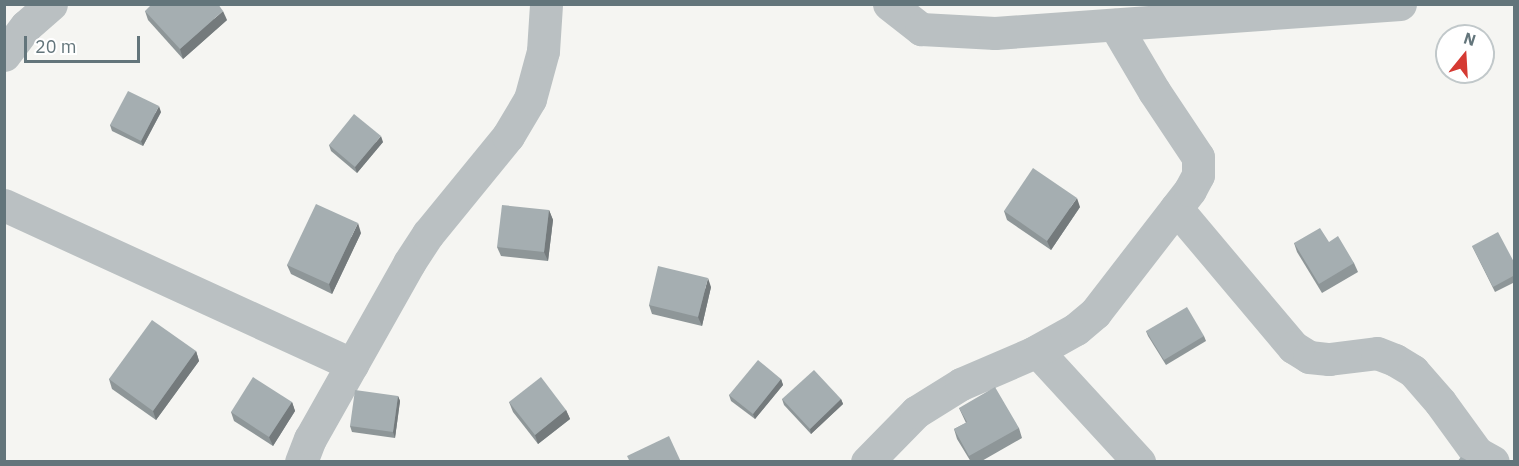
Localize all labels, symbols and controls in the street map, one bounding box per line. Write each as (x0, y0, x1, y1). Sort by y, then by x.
scale bar (27, 24, 142, 62)
north arrow (1435, 24, 1495, 84)
text: N (1461, 27, 1479, 50)
text: 20 m (35, 35, 77, 58)

